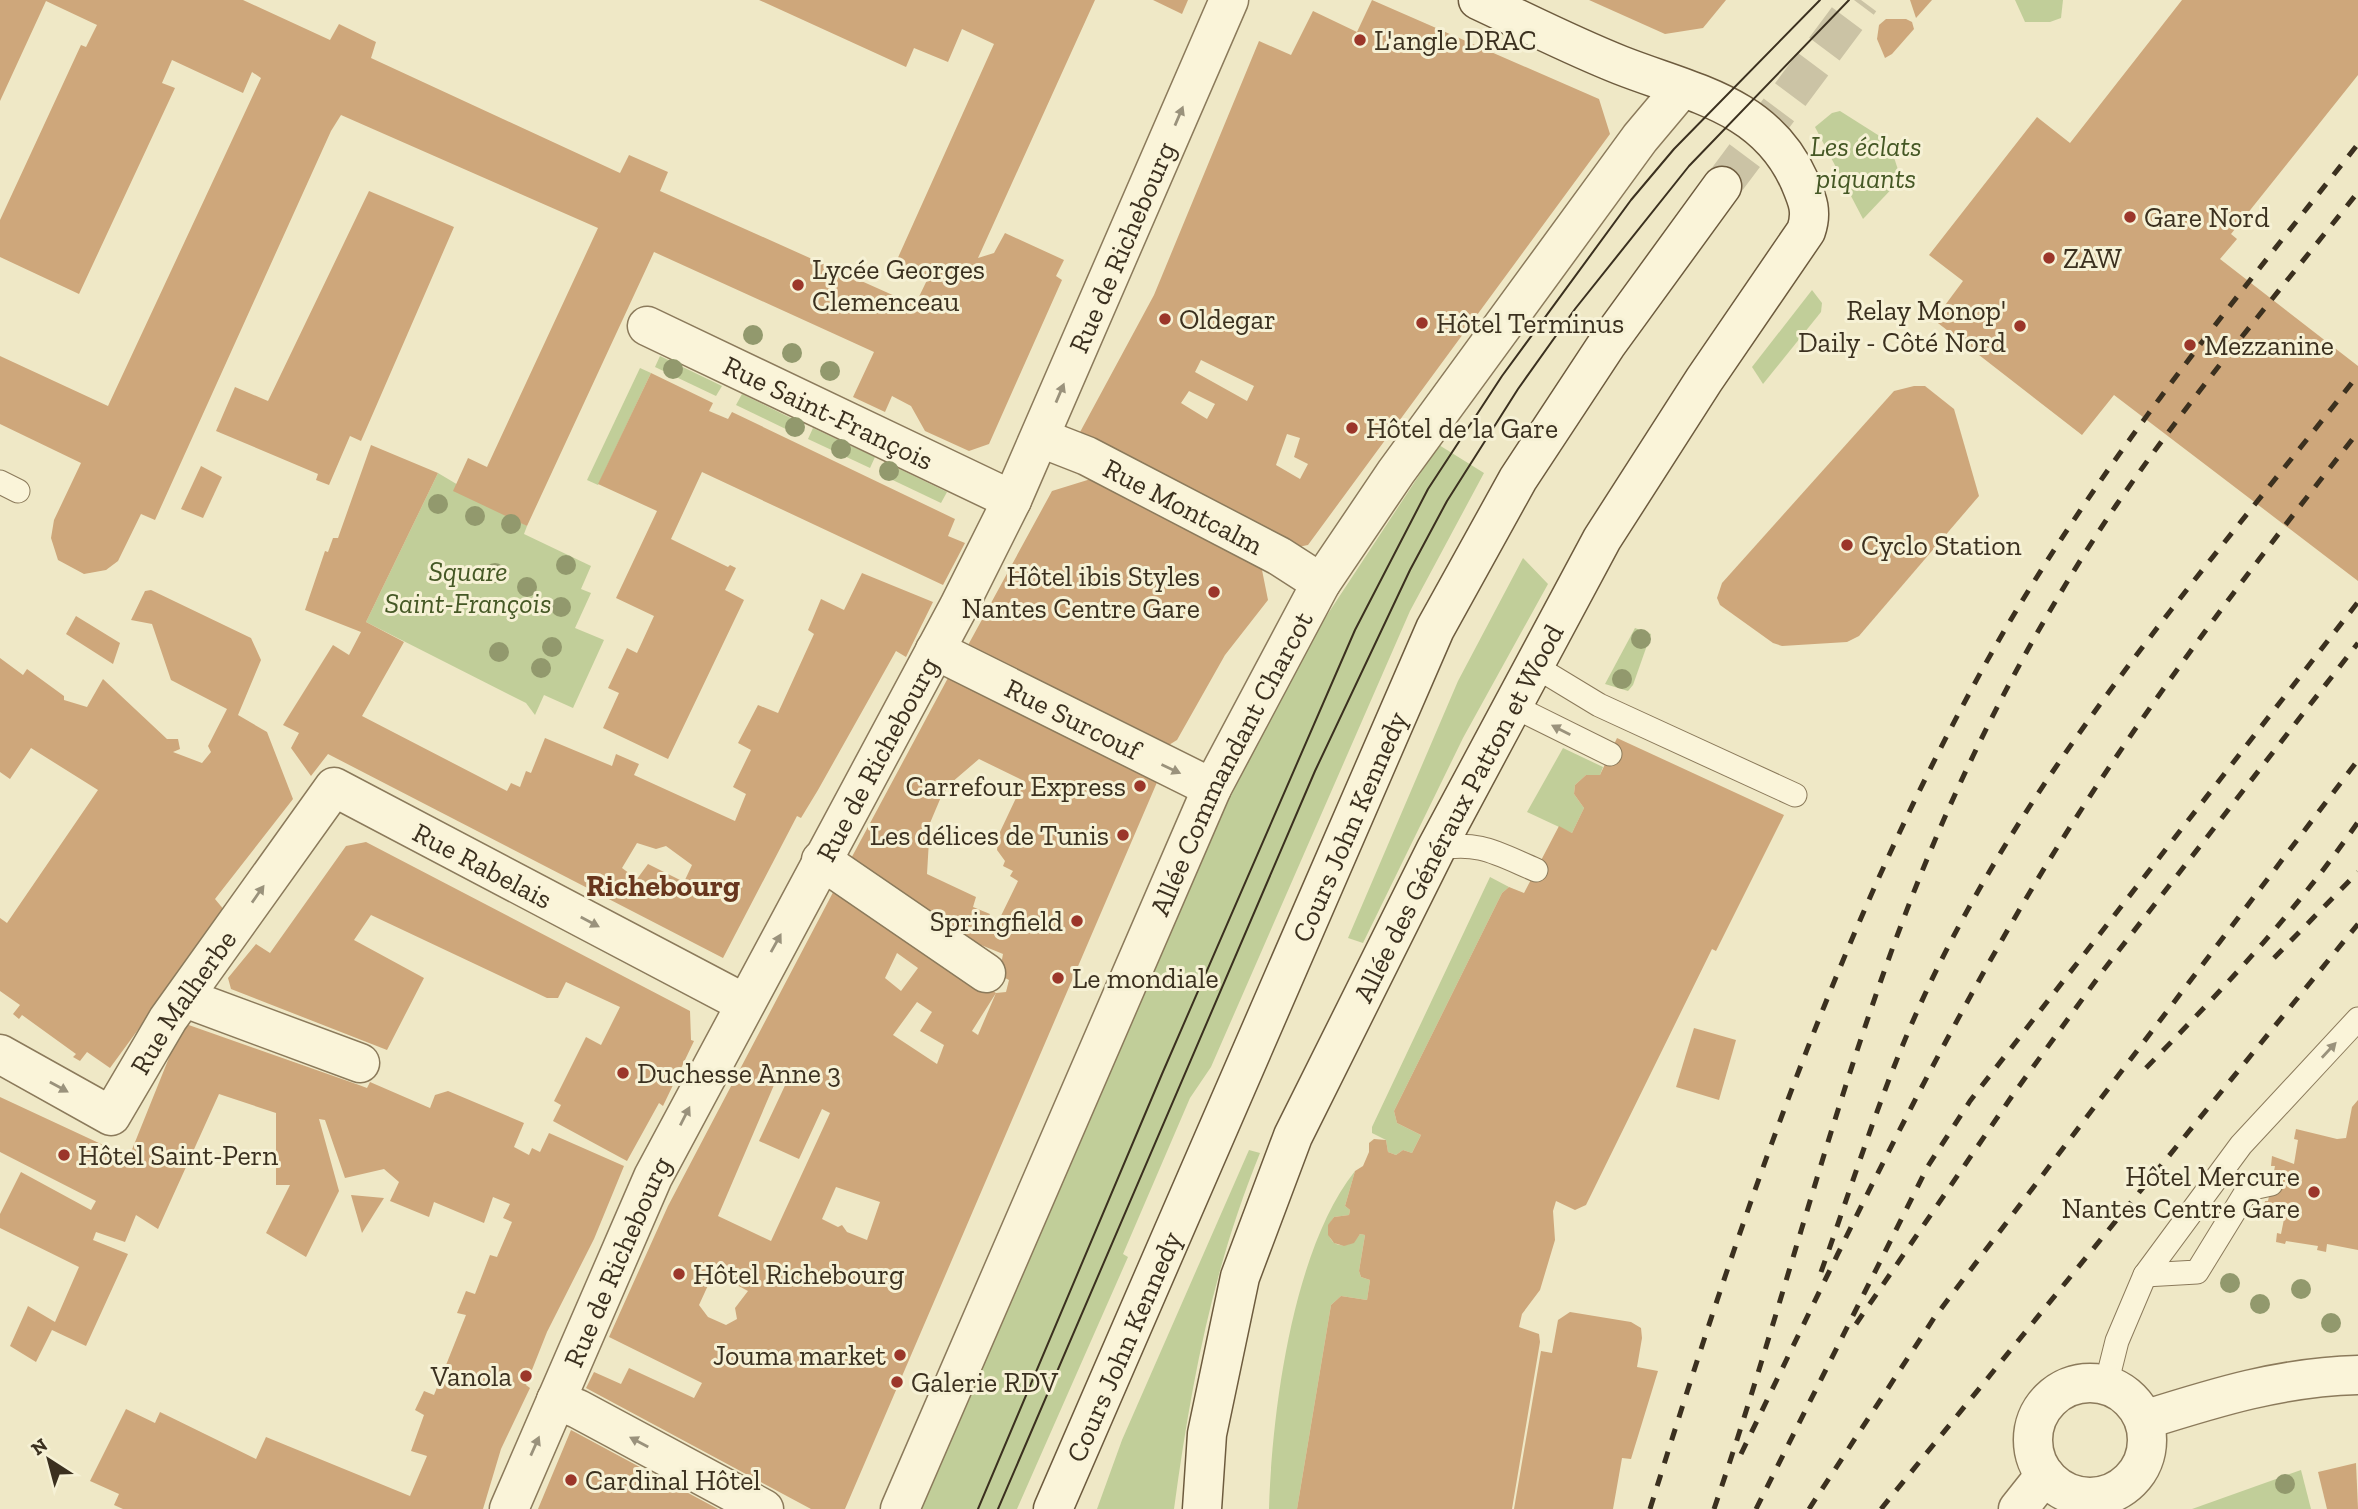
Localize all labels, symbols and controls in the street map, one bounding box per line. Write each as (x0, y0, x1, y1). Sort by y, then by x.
place label: L'angle DRAC (1374, 24, 1537, 57)
marker: L'angle DRAC (1352, 32, 1368, 48)
one-way arrow (1174, 106, 1185, 127)
park label: Les éclats piquants (1810, 130, 1922, 195)
street label: Rue de Richebourg (1062, 137, 1182, 357)
place label: Gare Nord (2144, 201, 2270, 234)
marker: Gare Nord (2122, 209, 2138, 225)
place label: ZAW (2063, 242, 2123, 275)
marker: ZAW (2041, 250, 2057, 266)
place label: Lycée Georges Clemenceau (812, 253, 985, 318)
marker: Lycée Georges Clemenceau (790, 277, 806, 293)
place label: Relay Monop' Daily - Côté Nord (1798, 294, 2006, 359)
place label: Oldegar (1179, 303, 1276, 336)
place label: Hôtel Terminus (1436, 307, 1624, 340)
marker: Oldegar (1157, 311, 1173, 327)
marker: Hôtel Terminus (1414, 315, 1430, 331)
marker: Relay Monop' Daily - Côté Nord (2012, 318, 2028, 334)
place label: Mezzanine (2204, 329, 2334, 362)
marker: Mezzanine (2182, 337, 2198, 353)
street label: Rue Saint-François (718, 348, 939, 477)
one-way arrow (1054, 383, 1066, 403)
place label: Hôtel de la Gare (1366, 412, 1558, 445)
marker: Hôtel de la Gare (1344, 420, 1360, 436)
street label: Rue Montcalm (1098, 451, 1269, 561)
place label: Cyclo Station (1861, 529, 2022, 562)
marker: Cyclo Station (1839, 537, 1855, 553)
park label: Square Saint-François (384, 555, 552, 620)
place label: Hôtel ibis Styles Nantes Centre Gare (962, 560, 1200, 625)
marker: Hôtel ibis Styles Nantes Centre Gare (1206, 584, 1222, 600)
street label: Allée Commandant Charcot (1142, 605, 1320, 920)
street label: Allée des Généraux Patton et Wood (1346, 618, 1570, 1007)
street label: Rue de Richebourg (809, 651, 945, 867)
street label: Rue Surcouf (1000, 671, 1148, 767)
street label: Cours John Kennedy (1285, 706, 1414, 947)
one-way arrow (1551, 725, 1571, 736)
one-way arrow (1161, 763, 1181, 775)
place label: Carrefour Express (906, 770, 1126, 803)
marker: Carrefour Express (1132, 778, 1148, 794)
street label: Rue Rabelais (408, 815, 558, 915)
place label: Les délices de Tunis (870, 819, 1109, 852)
marker: Les délices de Tunis (1115, 827, 1131, 843)
district label: Richebourg (586, 868, 740, 904)
one-way arrow (251, 885, 265, 903)
place label: Springfield (930, 905, 1063, 938)
marker: Springfield (1069, 913, 1085, 929)
one-way arrow (580, 915, 600, 927)
street label: Rue Malherbe (123, 923, 243, 1080)
one-way arrow (770, 933, 782, 953)
place label: Le mondiale (1072, 962, 1219, 995)
marker: Le mondiale (1050, 970, 1066, 986)
one-way arrow (2320, 1042, 2336, 1059)
place label: Duchesse Anne 3 (637, 1057, 841, 1090)
marker: Duchesse Anne 3 (615, 1065, 631, 1081)
one-way arrow (50, 1081, 69, 1093)
one-way arrow (679, 1106, 690, 1126)
place label: Hôtel Saint-Pern (78, 1139, 278, 1172)
marker: Hôtel Saint-Pern (56, 1147, 72, 1163)
street label: Rue de Richebourg (556, 1150, 678, 1372)
place label: Hôtel Mercure Nantes Centre Gare (2062, 1160, 2300, 1225)
marker: Hôtel Mercure Nantes Centre Gare (2306, 1184, 2322, 1200)
street label: Cours John Kennedy (1059, 1226, 1188, 1467)
place label: Hôtel Richebourg (693, 1258, 904, 1291)
marker: Hôtel Richebourg (671, 1266, 687, 1282)
place label: Jouma market (713, 1339, 887, 1372)
marker: Jouma market (892, 1347, 908, 1363)
place label: Vanola (430, 1360, 512, 1393)
place label: Galerie RDV (911, 1366, 1059, 1399)
marker: Vanola (518, 1368, 534, 1384)
marker: Galerie RDV (889, 1374, 905, 1390)
north arrow (14, 1425, 84, 1495)
text: N (27, 1433, 52, 1460)
one-way arrow (529, 1436, 541, 1456)
one-way arrow (629, 1436, 649, 1448)
place label: Cardinal Hôtel (585, 1464, 761, 1497)
marker: Cardinal Hôtel (563, 1472, 579, 1488)

